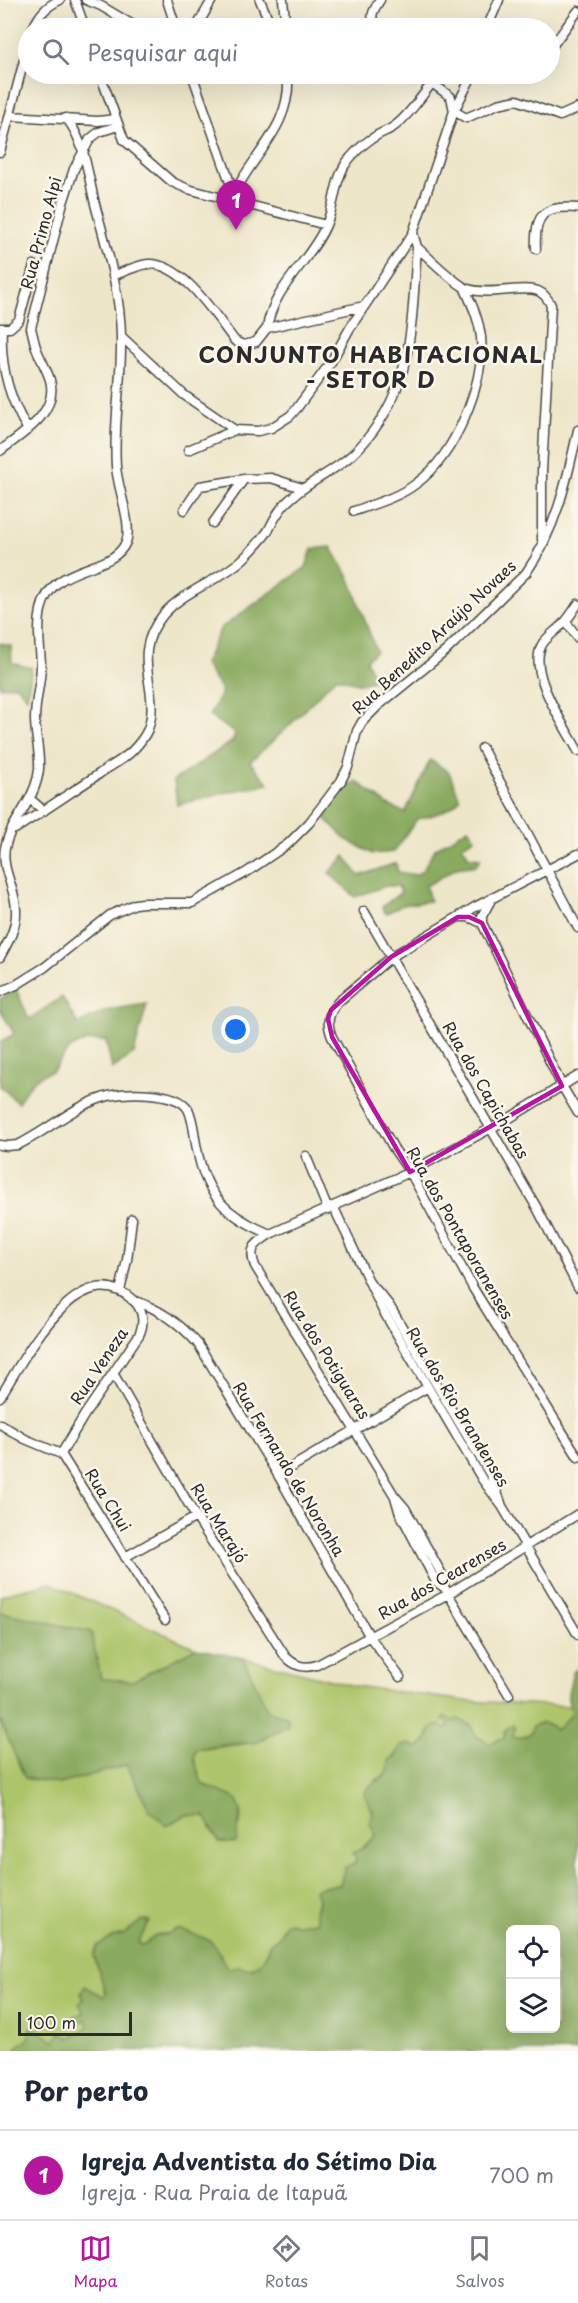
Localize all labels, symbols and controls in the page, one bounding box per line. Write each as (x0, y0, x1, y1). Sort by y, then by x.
search box (18, 18, 560, 84)
icon: search (39, 35, 72, 68)
text: Pesquisar aqui (87, 35, 238, 68)
street label: Rua Primo Alpi (13, 174, 67, 292)
pin: 1 (216, 180, 256, 230)
district label: CONJUNTO HABITACIONAL - SETOR D (198, 337, 544, 395)
street label: Rua Benedito Araújo Novaes (346, 554, 521, 719)
your location (221, 1015, 250, 1044)
street label: Rua dos Capichabas (438, 1016, 536, 1163)
street label: Rua dos Pontaporanenses (402, 1142, 520, 1323)
street label: Rua dos Potiguaras (279, 1286, 377, 1423)
street label: Rua Veneza (63, 1322, 133, 1409)
street label: Rua dos Rio Brandenses (402, 1322, 516, 1491)
street label: Rua Fernando de Noronha (228, 1377, 352, 1560)
street label: Rua Chui (80, 1463, 138, 1536)
street label: Rua Marajó (186, 1478, 254, 1567)
street label: Rua dos Cearenses (373, 1532, 510, 1625)
map controls (506, 1925, 560, 2033)
button: locate (506, 1925, 560, 1979)
button: layers (506, 1979, 560, 2033)
scale bar (18, 2009, 132, 2036)
text: 100 m (27, 2010, 76, 2034)
text: Por perto (24, 2071, 148, 2110)
text: Igreja Adventista do Sétimo Dia (81, 2144, 437, 2177)
text: 1 (39, 2160, 48, 2190)
text: 700 m (489, 2160, 554, 2190)
text: Igreja · Rua Praia de Itapuã (81, 2177, 347, 2207)
tab: Mapa (74, 2232, 118, 2292)
tab: Rotas (265, 2232, 308, 2292)
tab: Salvos (455, 2232, 504, 2292)

